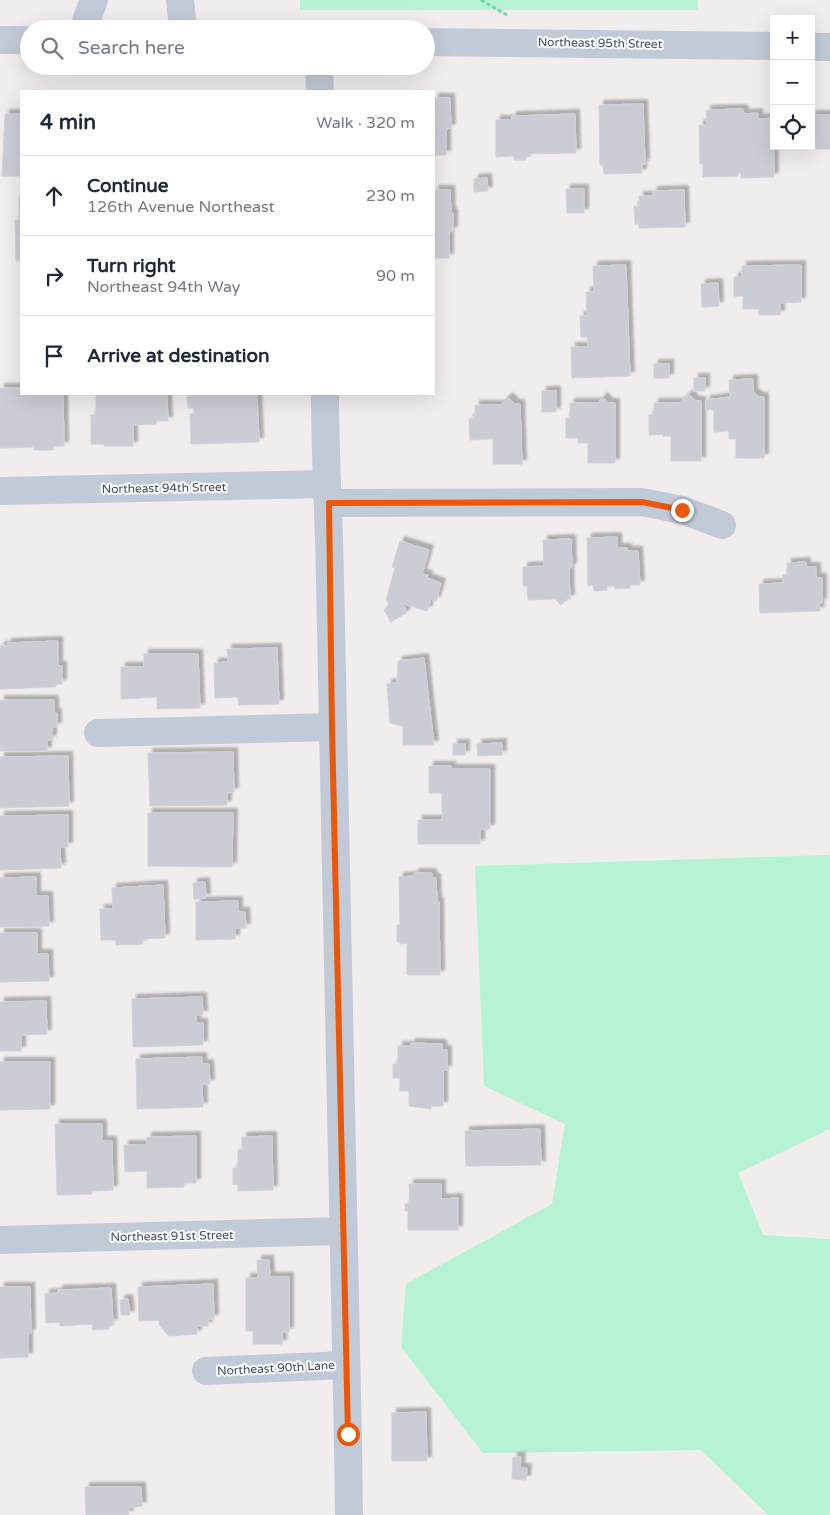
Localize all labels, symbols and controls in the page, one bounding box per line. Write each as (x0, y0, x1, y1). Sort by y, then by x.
map controls (770, 15, 815, 150)
button: + (770, 15, 815, 60)
search box (20, 20, 435, 75)
icon: search (38, 34, 66, 62)
street label: Northeast 95th Street (538, 35, 663, 51)
text: Search here (78, 37, 185, 59)
button: − (770, 60, 815, 105)
button: locate (770, 105, 815, 150)
text: 4 min (40, 110, 96, 135)
text: Walk · 320 m (316, 113, 415, 133)
text: Continue (87, 175, 169, 197)
icon: ahead (40, 182, 68, 210)
text: 230 m (366, 186, 415, 206)
text: 126th Avenue Northeast (87, 197, 275, 217)
text: Turn right (87, 255, 175, 277)
icon: right (40, 262, 68, 290)
text: 90 m (376, 266, 415, 286)
text: Northeast 94th Way (87, 277, 240, 297)
icon: arrive (40, 342, 68, 370)
text: Arrive at destination (87, 345, 270, 367)
street label: Northeast 94th Street (102, 480, 227, 496)
route end (671, 499, 694, 522)
street label: Northeast 91st Street (110, 1228, 234, 1244)
street label: Northeast 90th Lane (217, 1358, 336, 1378)
route start (337, 1423, 360, 1446)

